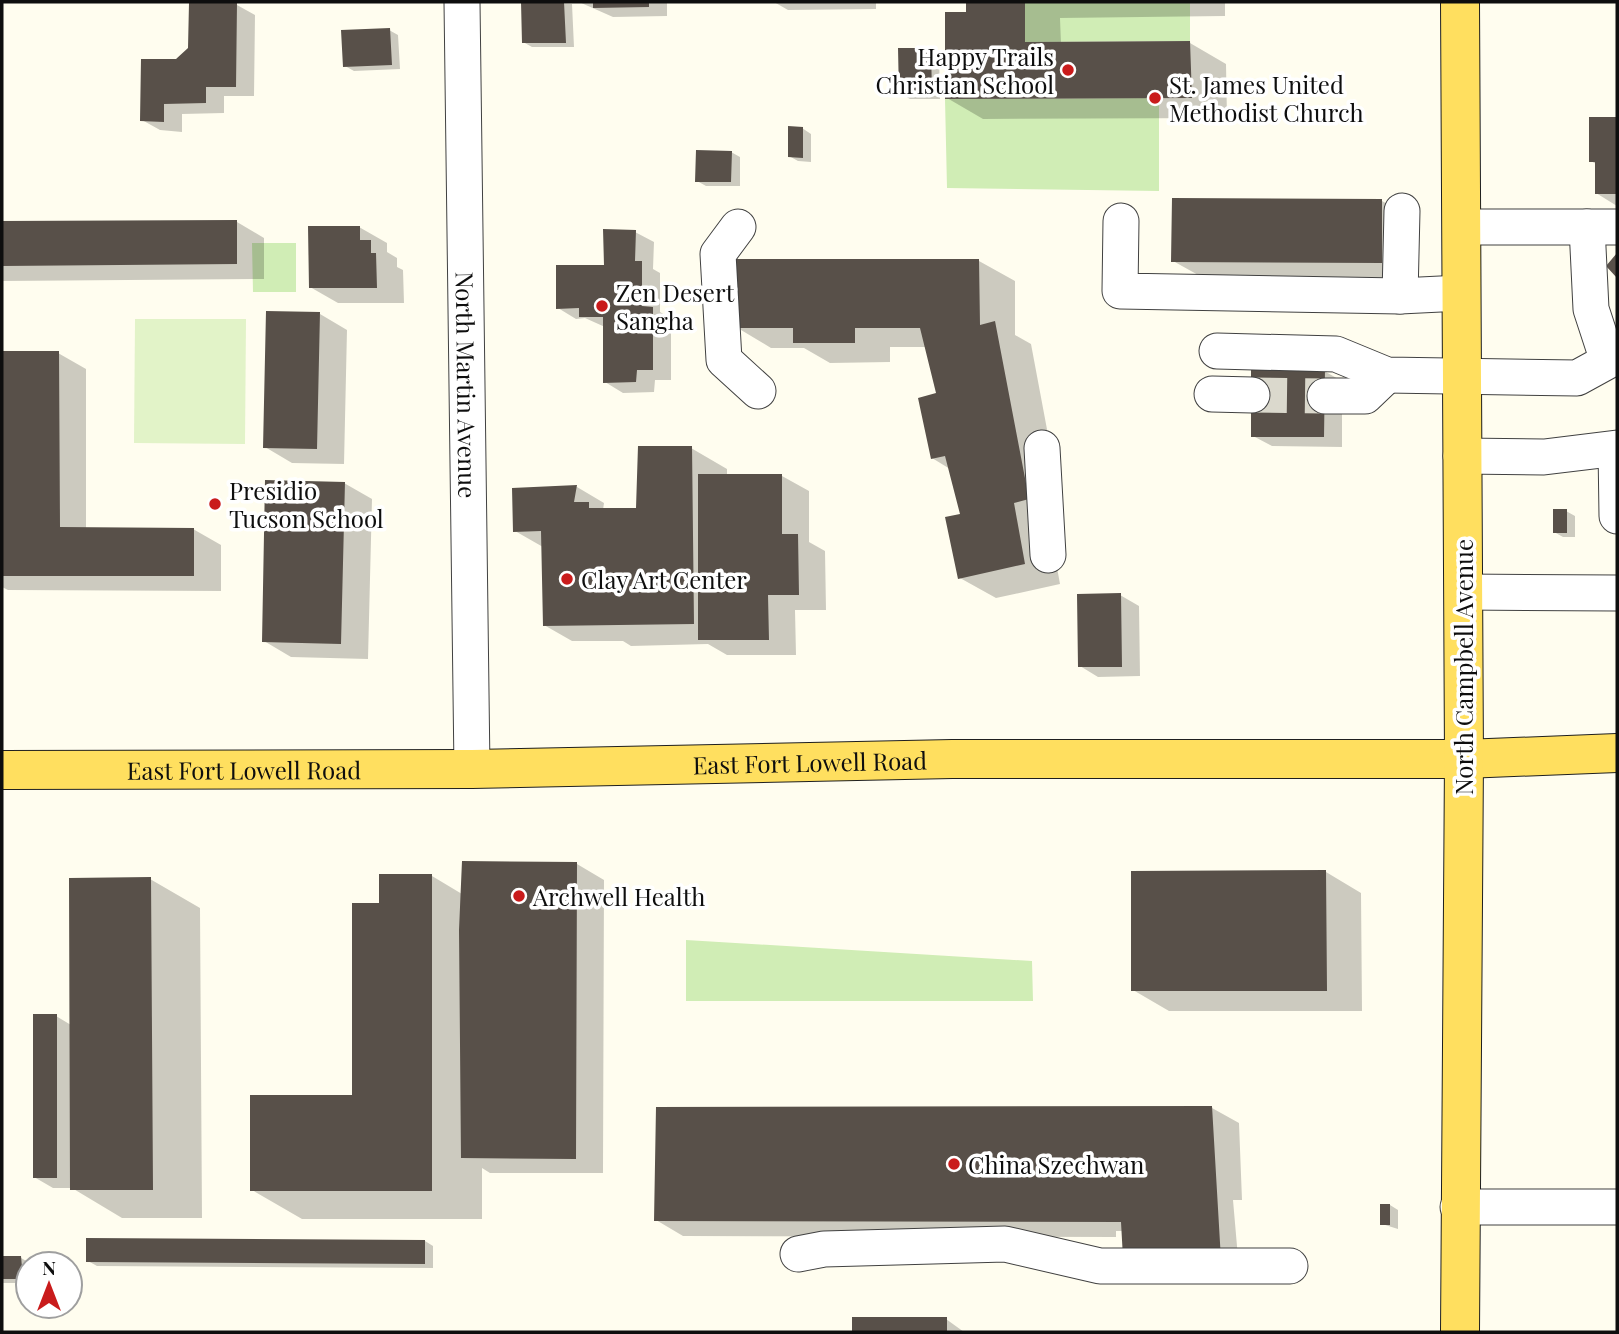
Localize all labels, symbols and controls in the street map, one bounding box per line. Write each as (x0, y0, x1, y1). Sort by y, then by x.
place label: Happy Trails Christian School (875, 40, 1054, 100)
marker: Happy Trails Christian School (1060, 62, 1076, 78)
place label: St. James United Methodist Church (1169, 68, 1364, 128)
marker: St. James United Methodist Church (1147, 90, 1163, 106)
street label: North Martin Avenue (450, 271, 484, 499)
place label: Zen Desert Sangha (616, 276, 735, 336)
marker: Zen Desert Sangha (594, 298, 610, 314)
place label: Presidio Tucson School (229, 474, 384, 534)
marker: Presidio Tucson School (207, 496, 223, 512)
street label: North Campbell Avenue (1447, 539, 1479, 795)
place label: Clay Art Center (581, 563, 747, 595)
marker: Clay Art Center (559, 571, 575, 587)
street label: East Fort Lowell Road (692, 744, 927, 780)
street label: East Fort Lowell Road (127, 753, 361, 786)
place label: Archwell Health (532, 880, 705, 912)
marker: Archwell Health (511, 888, 527, 904)
place label: China Szechwan (968, 1148, 1144, 1180)
marker: China Szechwan (946, 1156, 962, 1172)
north arrow (14, 1250, 84, 1320)
text: N (42, 1254, 56, 1280)

